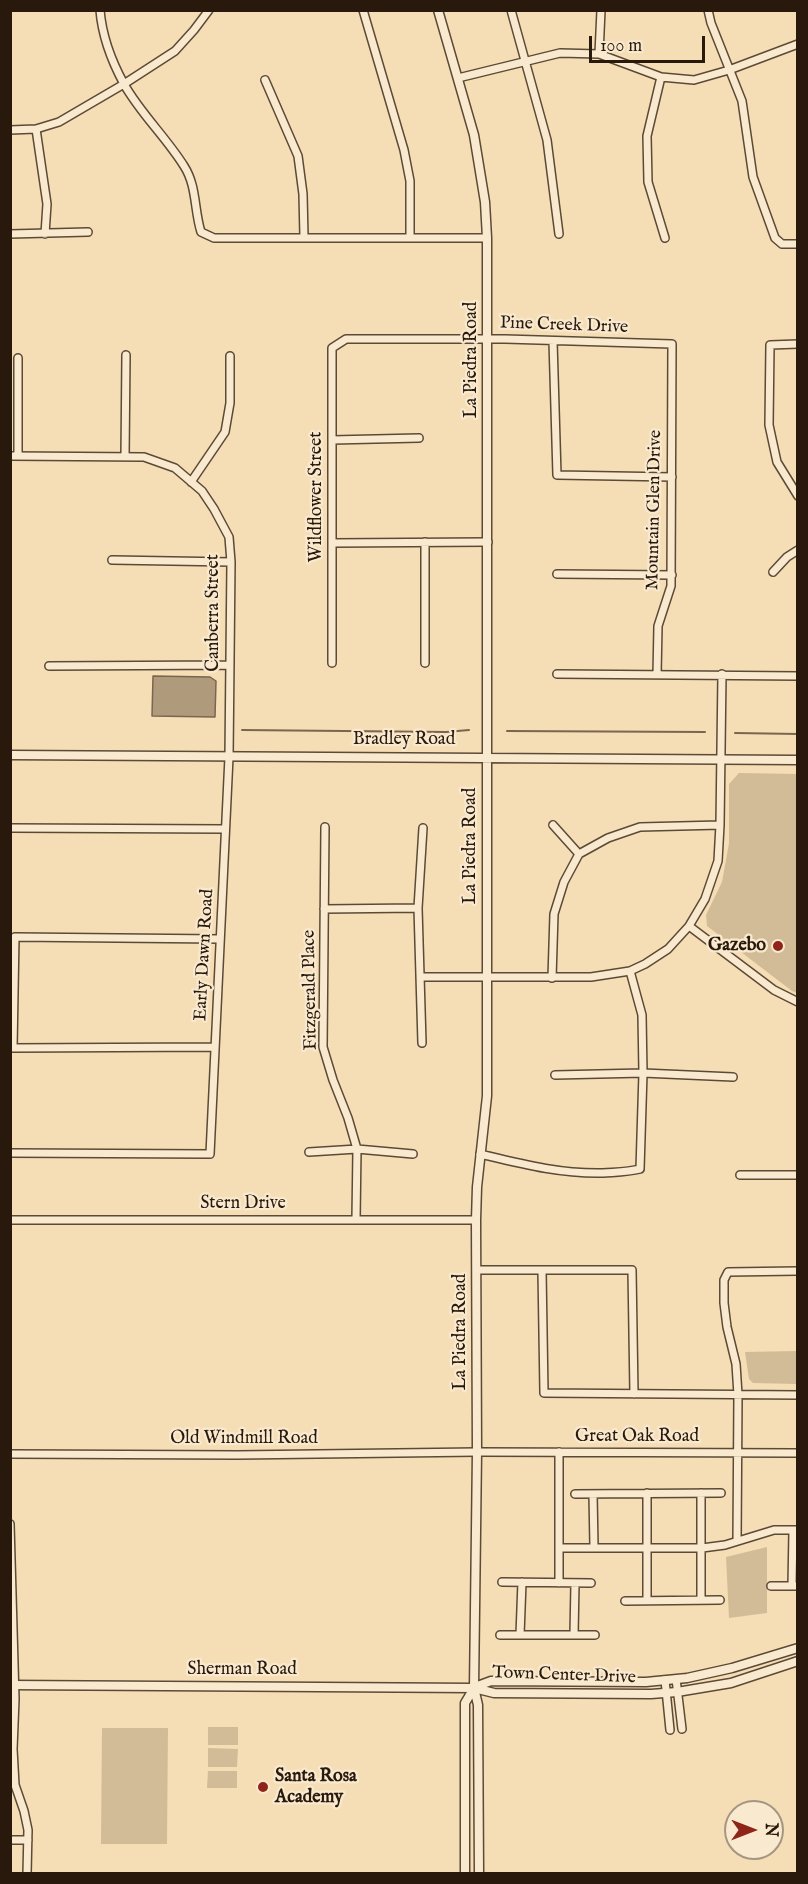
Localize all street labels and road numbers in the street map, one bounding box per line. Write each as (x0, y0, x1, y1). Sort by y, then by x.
street label: La Piedra Road (461, 302, 483, 418)
street label: Pine Creek Drive (499, 313, 629, 339)
street label: Mountain Glen Drive (643, 430, 667, 590)
street label: Wildflower Street (306, 432, 328, 562)
street label: Canberra Street (203, 554, 225, 672)
street label: Bradley Road (353, 729, 455, 751)
street label: La Piedra Road (460, 788, 482, 904)
street label: Early Dawn Road (191, 888, 219, 1022)
street label: Fitzgerald Place (299, 930, 323, 1050)
street label: Stern Drive (200, 1193, 286, 1215)
street label: La Piedra Road (450, 1274, 472, 1390)
street label: Great Oak Road (575, 1426, 699, 1448)
street label: Old Windmill Road (170, 1428, 318, 1450)
street label: Sherman Road (187, 1659, 297, 1681)
street label: Town Center Drive (492, 1663, 636, 1689)

